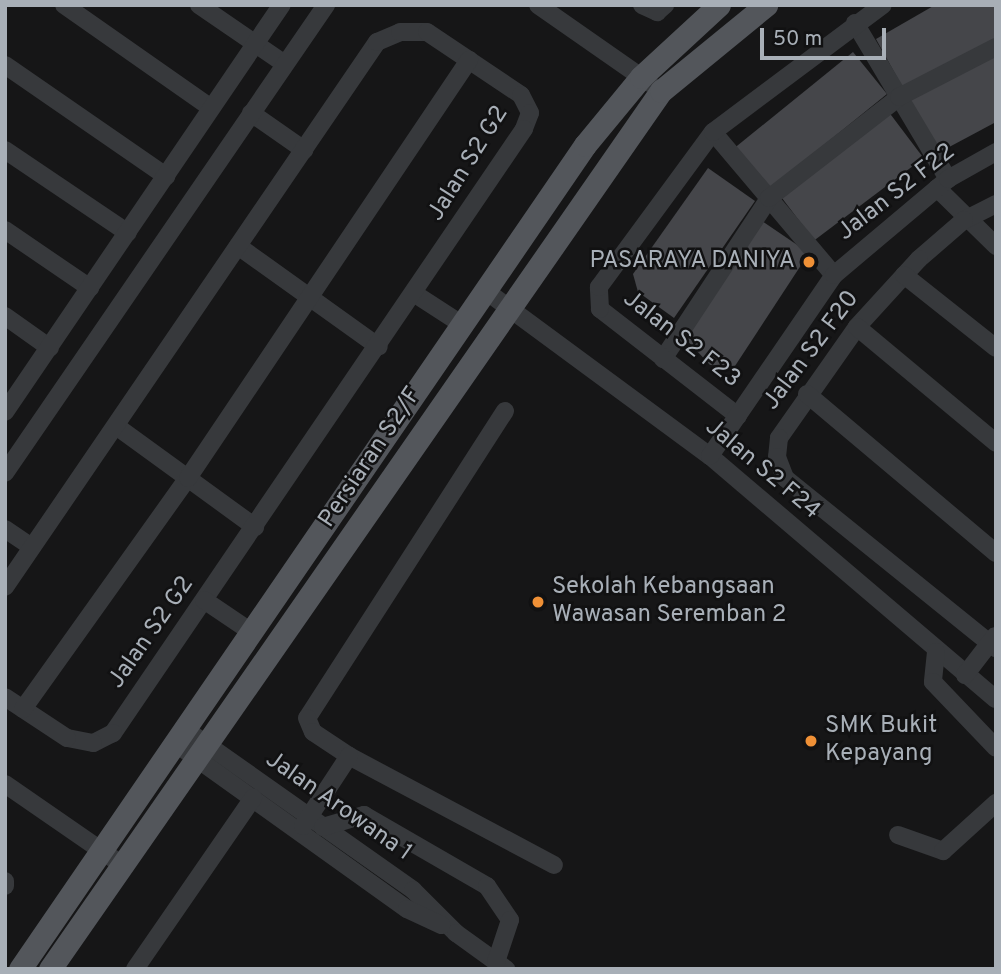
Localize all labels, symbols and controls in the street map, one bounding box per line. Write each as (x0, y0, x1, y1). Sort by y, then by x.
scale bar (763, 14, 889, 58)
text: 50 m (773, 26, 822, 53)
street label: Jalan S2 G2 (422, 101, 516, 227)
street label: Jalan S2 F22 (832, 138, 962, 248)
place label: PASARAYA DANIYA (589, 248, 795, 276)
marker: PASARAYA DANIYA (801, 254, 817, 270)
street label: Jalan S2 F23 (617, 285, 745, 395)
street label: Jalan S2 F20 (758, 286, 866, 416)
street label: Persiaran S2/F (314, 382, 428, 534)
street label: Jalan S2 F24 (699, 414, 825, 526)
street label: Jalan S2 G2 (103, 571, 201, 695)
place label: Sekolah Kebangsaan Wawasan Seremban 2 (552, 574, 787, 630)
marker: Sekolah Kebangsaan Wawasan Seremban 2 (530, 594, 546, 610)
place label: SMK Bukit Kepayang (825, 713, 937, 769)
marker: SMK Bukit Kepayang (803, 733, 819, 749)
street label: Jalan Arowana 1 (259, 746, 417, 868)

